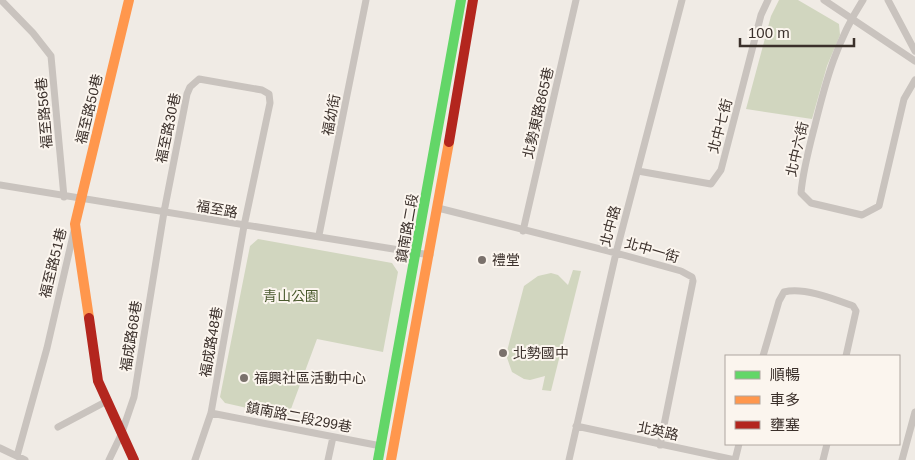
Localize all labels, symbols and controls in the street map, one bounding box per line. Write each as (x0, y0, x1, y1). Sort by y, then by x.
scale bar (740, 15, 854, 47)
text: 100 m (748, 24, 790, 41)
street label: 北勢東路865巷 (520, 66, 556, 160)
street label: 福至路50巷 (73, 72, 105, 146)
street label: 福至路56巷 (33, 77, 55, 149)
street label: 福至路30巷 (153, 91, 183, 165)
street label: 福幼街 (319, 93, 343, 137)
street label: 北中七街 (705, 97, 735, 155)
street label: 北中六街 (783, 120, 811, 178)
street label: 鎮南路二段 (393, 192, 421, 264)
street label: 福至路 (195, 197, 239, 221)
street label: 北中路 (597, 204, 623, 248)
street label: 福至路51巷 (37, 226, 69, 300)
street label: 北中一街 (623, 235, 681, 265)
place label: 禮堂 (492, 252, 520, 268)
marker: 禮堂 (476, 254, 488, 266)
park label: 青山公園 (263, 288, 319, 304)
street label: 福成路68巷 (117, 299, 145, 373)
street label: 福成路48巷 (197, 305, 225, 379)
place label: 北勢國中 (513, 345, 569, 361)
marker: 北勢國中 (497, 347, 509, 359)
legend (725, 355, 900, 445)
text: 順暢 (770, 366, 800, 383)
place label: 福興社區活動中心 (254, 370, 366, 386)
marker: 福興社區活動中心 (238, 372, 250, 384)
text: 車多 (770, 391, 800, 408)
street label: 鎮南路二段299巷 (245, 399, 353, 435)
text: 壅塞 (770, 416, 800, 433)
street label: 北英路 (636, 419, 680, 443)

